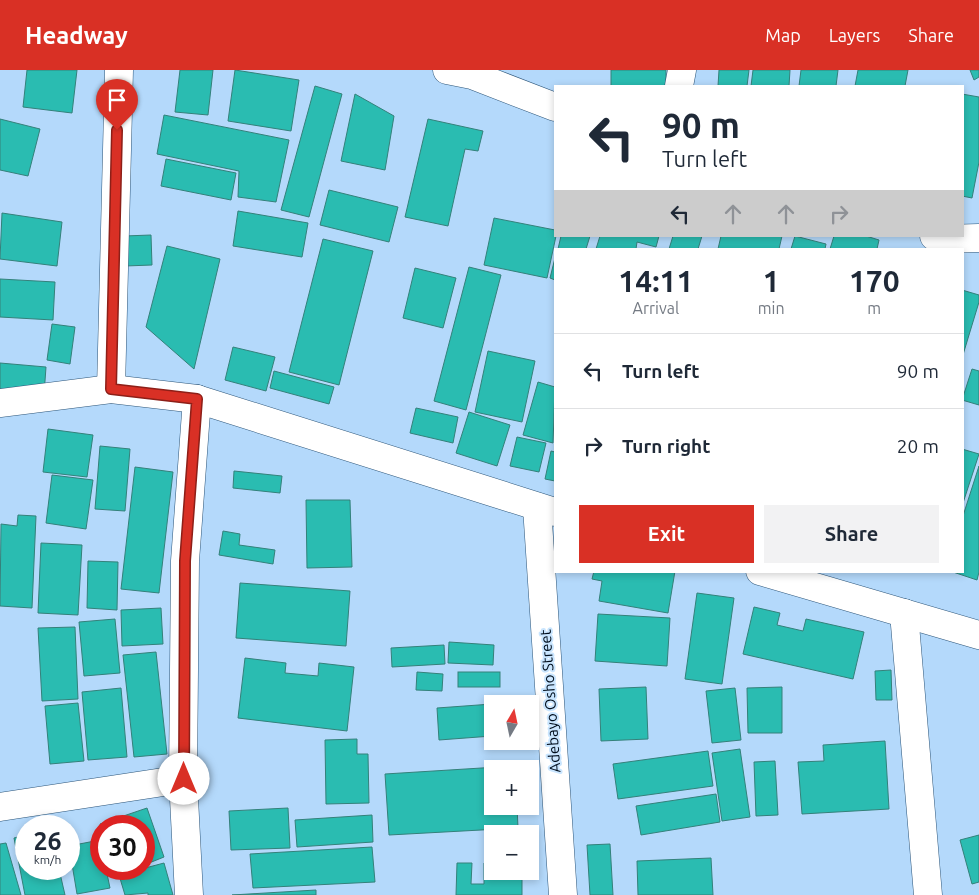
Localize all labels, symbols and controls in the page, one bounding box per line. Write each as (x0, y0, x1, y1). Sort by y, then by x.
text: Headway (25, 22, 128, 49)
text: Map (765, 25, 801, 45)
text: Layers (829, 25, 880, 45)
text: Share (908, 25, 954, 45)
pin (96, 79, 138, 130)
icon: arrive (103, 86, 131, 114)
icon: left (579, 105, 644, 170)
text: 90 m (662, 105, 740, 145)
text: Turn left (662, 146, 747, 171)
icon: left (666, 200, 694, 228)
icon: ahead (719, 200, 747, 228)
icon: ahead (772, 200, 800, 228)
icon: right (825, 200, 853, 228)
text: 14:11 (618, 264, 693, 298)
text: 1 (763, 264, 780, 298)
text: 170 (849, 264, 900, 298)
text: Arrival (633, 299, 679, 317)
text: min (758, 299, 785, 317)
text: m (867, 299, 881, 317)
icon: left (579, 357, 607, 385)
text: Turn left (622, 360, 700, 382)
text: 90 m (897, 360, 939, 382)
icon: right (579, 432, 607, 460)
text: Turn right (622, 435, 710, 457)
text: 20 m (897, 435, 939, 457)
button: Exit (579, 505, 754, 563)
button: Share (764, 505, 939, 563)
street label: Adebayo Osho Street (537, 629, 563, 773)
north arrow (484, 695, 539, 750)
map controls (484, 695, 539, 880)
position arrow (157, 752, 209, 804)
button: + (484, 760, 539, 815)
speed limit sign: 30 (90, 815, 155, 880)
button: − (484, 825, 539, 880)
text: 26 (33, 827, 62, 855)
text: km/h (34, 853, 61, 866)

